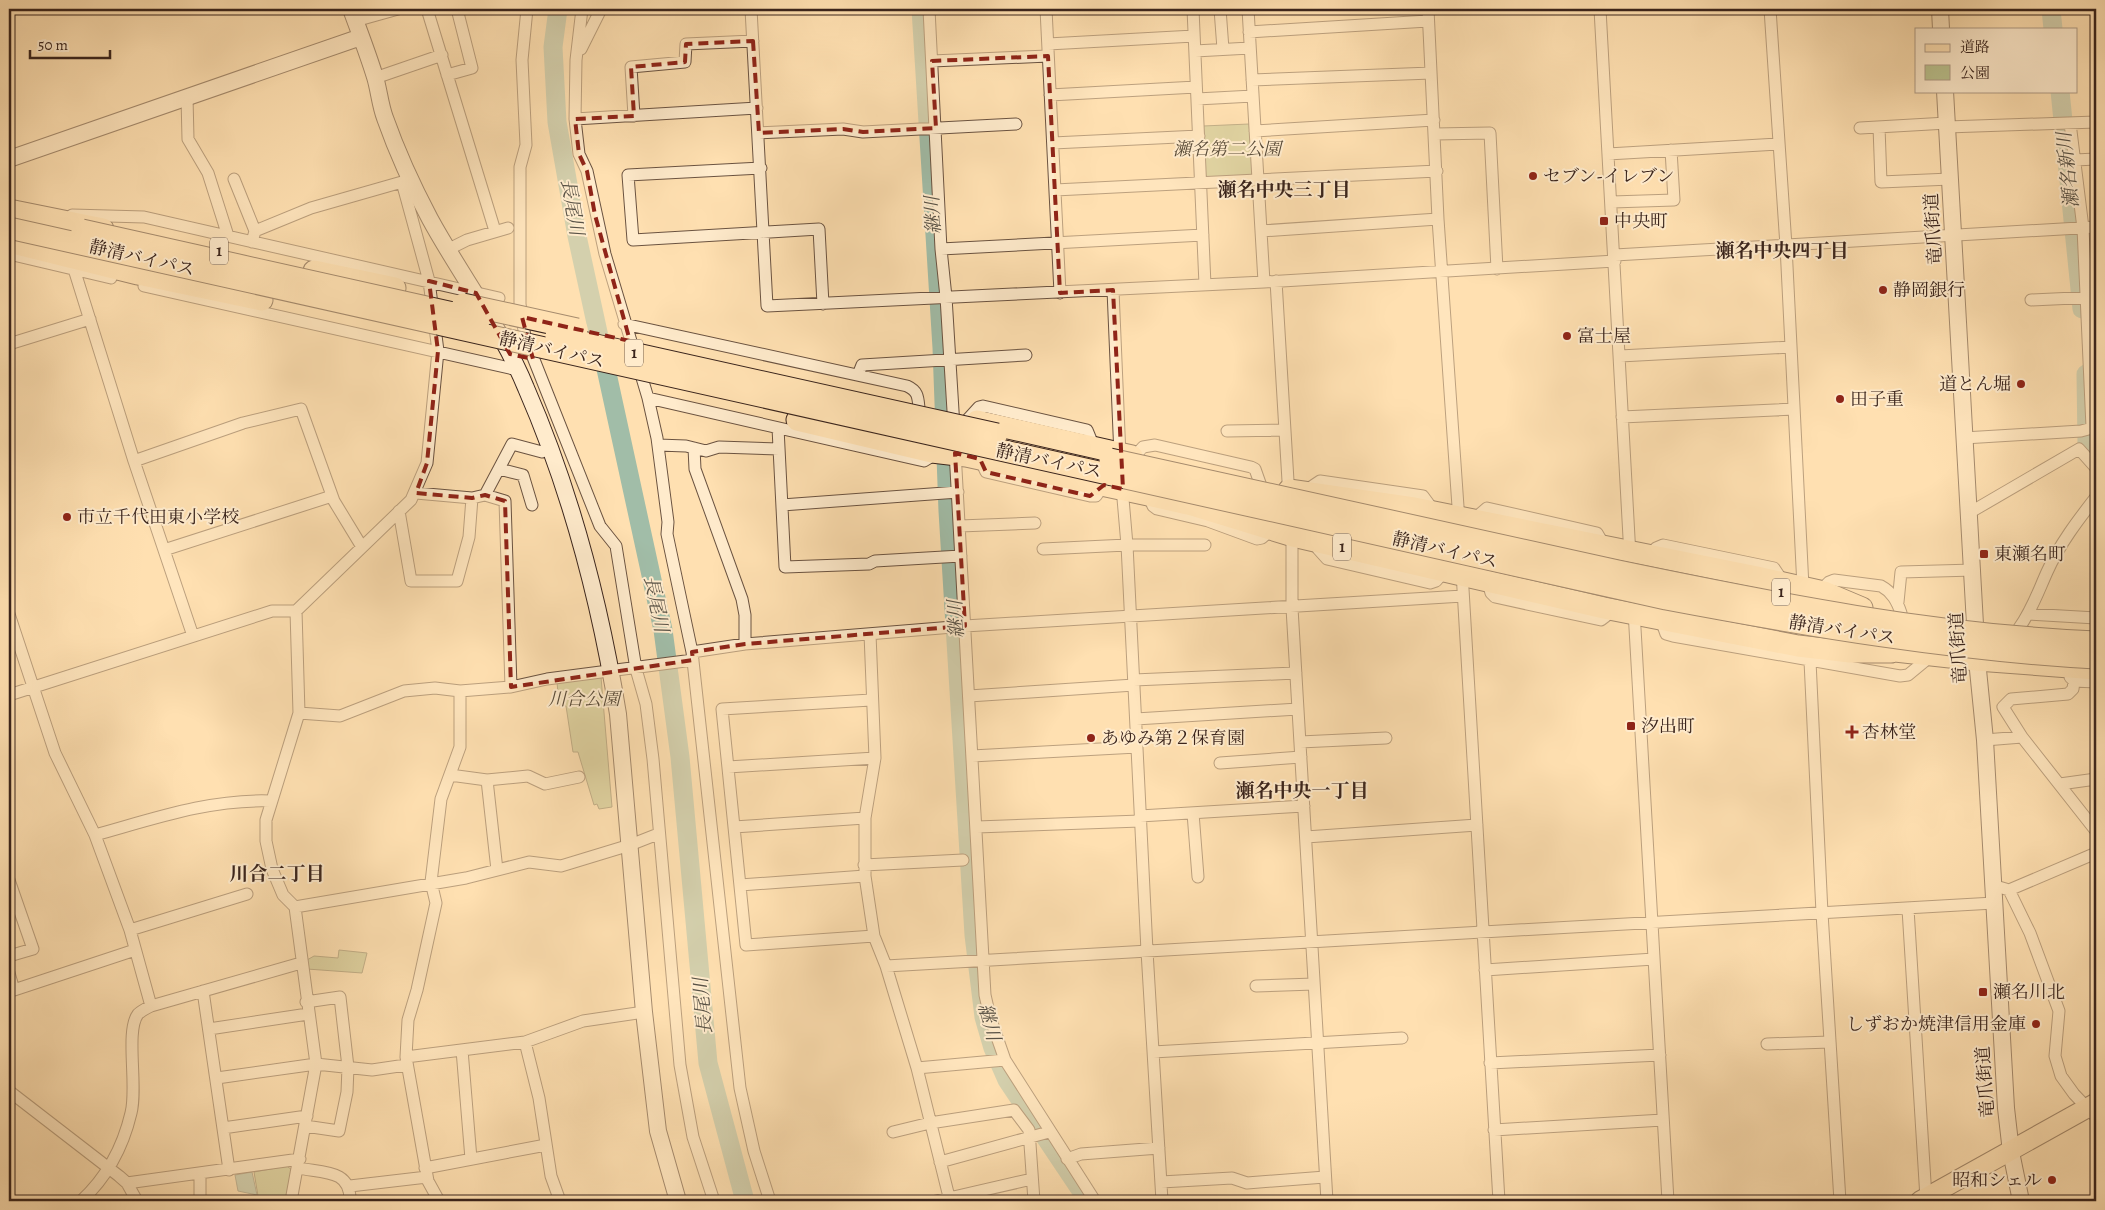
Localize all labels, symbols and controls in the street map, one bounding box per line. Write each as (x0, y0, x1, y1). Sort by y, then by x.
scale bar (30, 28, 110, 60)
legend (1915, 28, 2078, 92)
text: 50 m (38, 35, 68, 55)
text: 道路 (1960, 37, 1990, 57)
text: 公園 (1960, 63, 1990, 83)
water label: 瀬名新川 (2051, 129, 2085, 209)
park label: 瀬名第二公園 (1173, 137, 1284, 161)
place label: セブン-イレブン (1543, 164, 1674, 188)
marker: セブン-イレブン (1527, 170, 1539, 182)
water label: 長尾川 (554, 177, 590, 239)
district label: 瀬名中央三丁目 (1217, 177, 1351, 203)
street label: 竜爪街道 (1919, 192, 1947, 266)
water label: 継川 (919, 193, 947, 235)
place label: 中央町 (1614, 209, 1668, 233)
marker: 中央町 (1598, 215, 1610, 227)
street label: 静清バイパス (87, 234, 197, 282)
road number: 1 (210, 238, 228, 264)
district label: 瀬名中央四丁目 (1715, 238, 1849, 264)
place label: 静岡銀行 (1893, 278, 1965, 302)
marker: 静岡銀行 (1877, 284, 1889, 296)
place label: 富士屋 (1577, 324, 1631, 348)
street label: 静清バイパス (497, 326, 607, 374)
marker: 富士屋 (1561, 330, 1573, 342)
road number: 1 (625, 339, 643, 366)
place label: 道とん堀 (1939, 372, 2011, 396)
marker: 道とん堀 (2015, 378, 2027, 390)
place label: 田子重 (1850, 387, 1904, 411)
marker: 田子重 (1834, 393, 1846, 405)
street label: 静清バイパス (994, 438, 1104, 484)
place label: 市立千代田東小学校 (77, 505, 239, 529)
marker: 市立千代田東小学校 (61, 511, 73, 523)
street label: 静清バイパス (1390, 526, 1500, 574)
road number: 1 (1333, 534, 1351, 560)
place label: 東瀬名町 (1994, 542, 2066, 566)
marker: 東瀬名町 (1978, 548, 1990, 560)
water label: 長尾川 (637, 573, 675, 637)
road number: 1 (1772, 578, 1790, 606)
water label: 継川 (942, 597, 970, 639)
street label: 静清バイパス (1787, 610, 1897, 650)
street label: 竜爪街道 (1944, 611, 1972, 685)
park label: 川合公園 (548, 687, 623, 711)
place label: 汐出町 (1641, 714, 1695, 738)
marker: 汐出町 (1625, 720, 1637, 732)
place label: 杏林堂 (1862, 720, 1916, 744)
place label: あゆみ第２保育園 (1101, 726, 1245, 750)
marker: 杏林堂 (1846, 726, 1858, 738)
marker: あゆみ第２保育園 (1085, 732, 1097, 744)
district label: 瀬名中央一丁目 (1235, 778, 1369, 804)
district label: 川合二丁目 (229, 861, 325, 887)
water label: 長尾川 (687, 974, 718, 1036)
place label: 瀬名川北 (1993, 980, 2065, 1004)
marker: 瀬名川北 (1977, 986, 1989, 998)
water label: 継川 (972, 1000, 1007, 1046)
place label: しずおか焼津信用金庫 (1846, 1012, 2026, 1036)
marker: しずおか焼津信用金庫 (2030, 1018, 2042, 1030)
street label: 竜爪街道 (1971, 1045, 1999, 1119)
place label: 昭和シェル (1952, 1168, 2042, 1192)
marker: 昭和シェル (2046, 1174, 2058, 1186)

